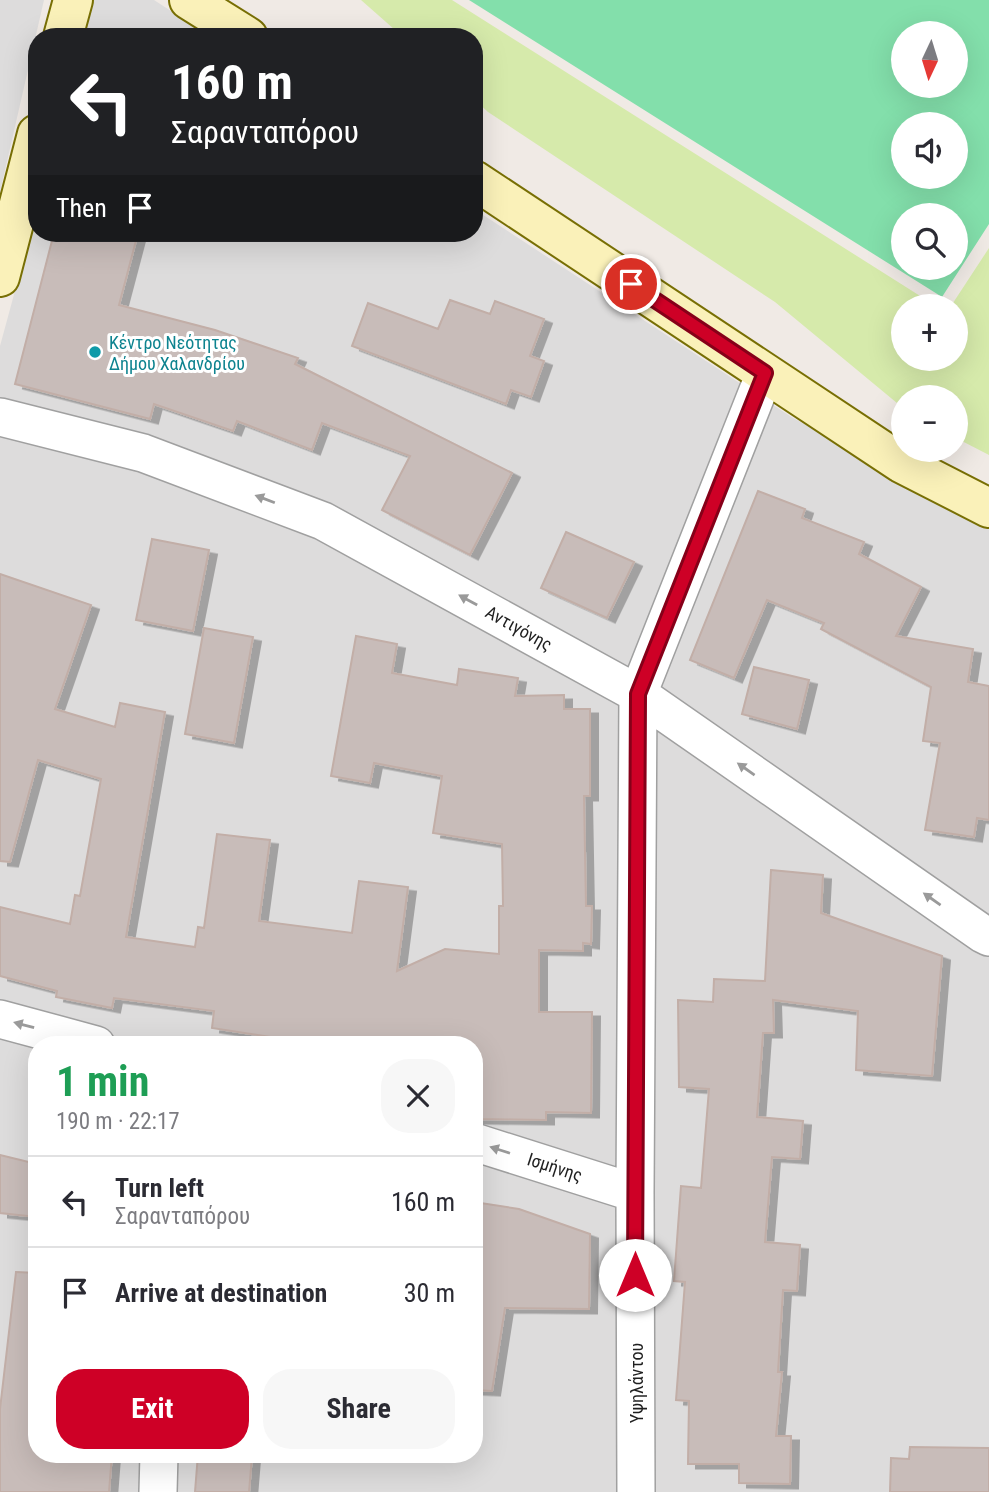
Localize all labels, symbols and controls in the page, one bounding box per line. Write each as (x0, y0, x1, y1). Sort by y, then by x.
north arrow (891, 21, 968, 98)
map controls (891, 21, 968, 462)
text: 160 m (171, 54, 293, 111)
icon: left (56, 56, 147, 147)
button: sound (891, 112, 968, 189)
text: Σαρανταπόρου (171, 113, 359, 151)
icon: arrive (121, 189, 159, 227)
text: Then (56, 193, 107, 223)
button: search (891, 203, 968, 280)
pin (601, 254, 661, 314)
icon: arrive (612, 265, 650, 303)
button: + (891, 294, 968, 371)
place label: Κέντρο Νεότητας Δήμου Χαλανδρίου (109, 332, 245, 374)
marker: Κέντρο Νεότητας Δήμου Χαλανδρίου (87, 344, 103, 360)
button: − (891, 385, 968, 462)
one-way arrow (254, 493, 275, 504)
one-way arrow (458, 594, 477, 606)
street label: Αντιγόνης (482, 601, 556, 655)
one-way arrow (737, 762, 755, 776)
one-way arrow (923, 892, 941, 906)
one-way arrow (13, 1019, 35, 1030)
text: 1 min (56, 1057, 149, 1106)
button: close (381, 1059, 455, 1133)
text: 190 m · 22:17 (56, 1108, 180, 1135)
one-way arrow (489, 1144, 510, 1155)
street label: Ισμήνης (525, 1148, 585, 1186)
text: Turn left (115, 1173, 204, 1203)
icon: left (56, 1183, 94, 1221)
text: 160 m (391, 1187, 455, 1217)
text: Σαρανταπόρου (115, 1203, 250, 1230)
position arrow (598, 1238, 672, 1312)
icon: arrive (56, 1274, 94, 1312)
text: Arrive at destination (115, 1278, 327, 1308)
text: 30 m (404, 1278, 455, 1308)
street label: Υψηλάντου (626, 1343, 647, 1423)
button: Exit (56, 1369, 249, 1449)
button: Share (263, 1369, 455, 1449)

